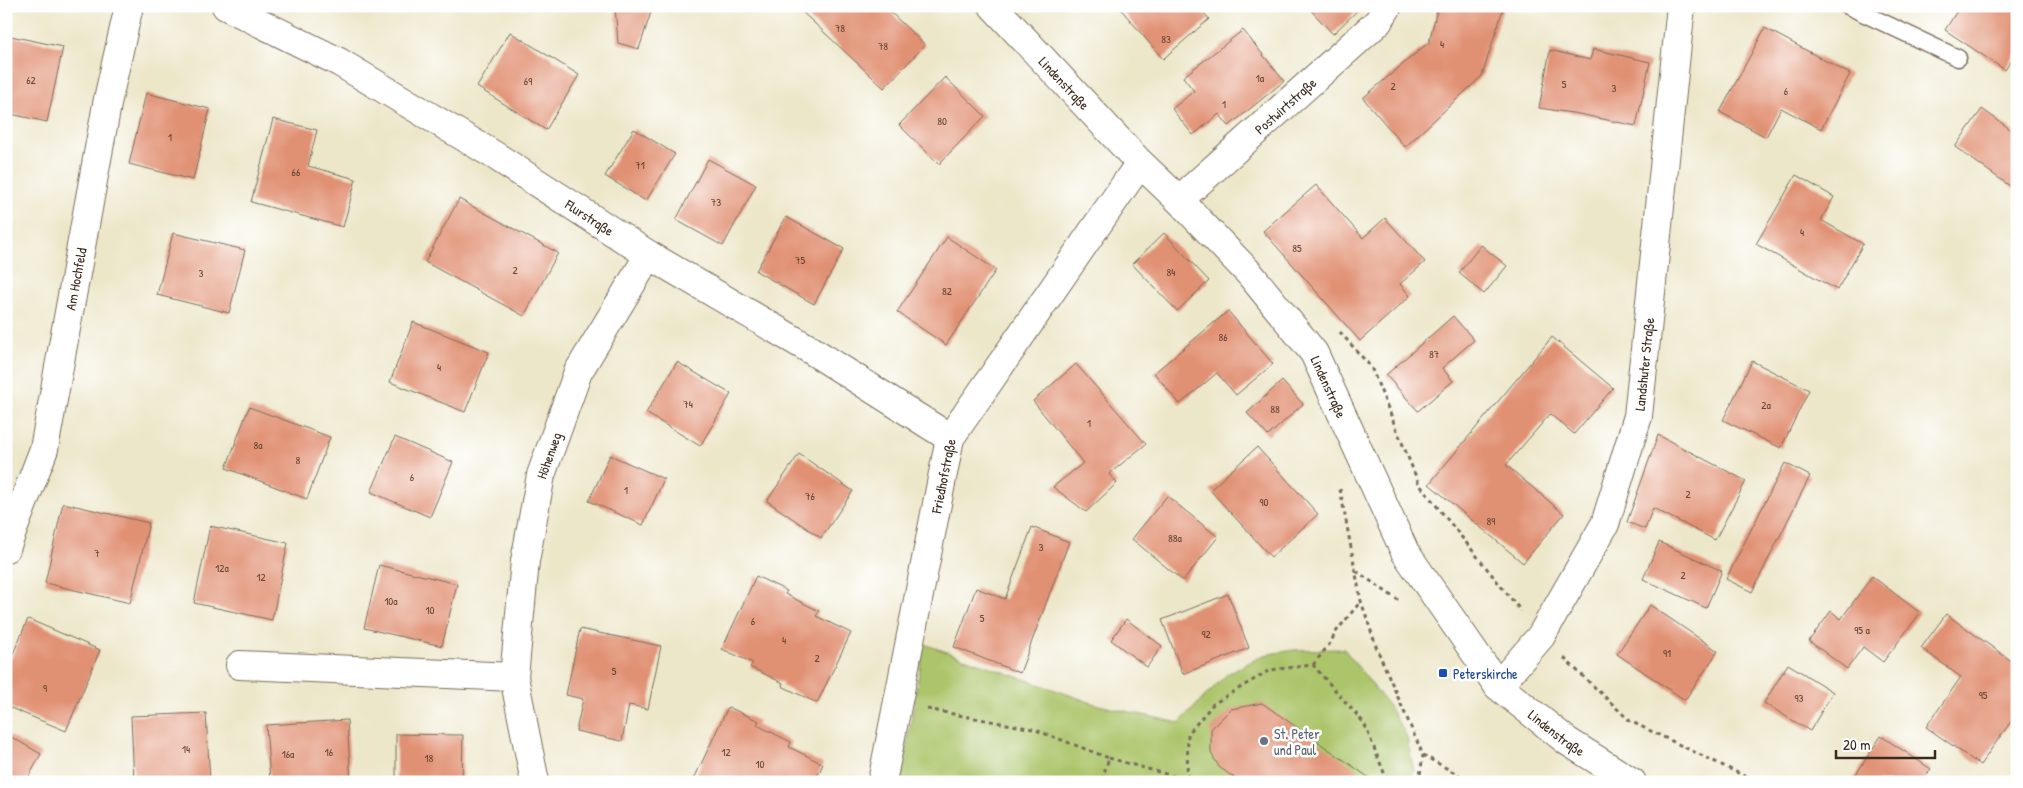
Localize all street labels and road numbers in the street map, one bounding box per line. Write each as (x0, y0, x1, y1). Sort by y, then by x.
street label: Lindenstraße (1035, 52, 1095, 114)
street label: Postwirtstraße (1250, 72, 1320, 138)
street label: Flurstraße (561, 194, 618, 240)
street label: Am Hochfeld (60, 246, 90, 312)
street label: Landshuter Straße (1629, 316, 1658, 412)
street label: Lindenstraße (1307, 353, 1352, 421)
street label: Höhenweg (531, 429, 566, 481)
street label: Friedhofstraße (926, 437, 959, 516)
street label: Lindenstraße (1525, 705, 1589, 760)

